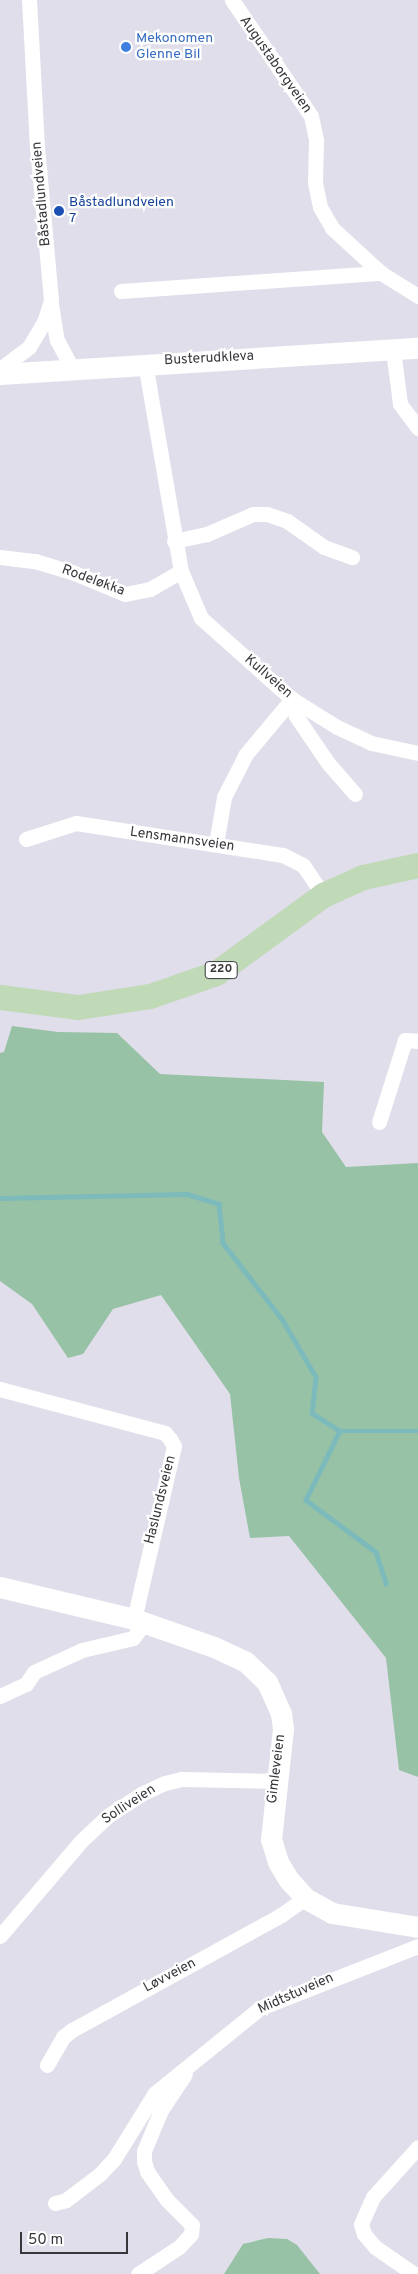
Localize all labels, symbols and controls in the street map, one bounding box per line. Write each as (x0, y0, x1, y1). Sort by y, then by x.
street label: Augustaborgveien (235, 13, 315, 117)
place label: Mekonomen Glenne Bil (136, 31, 213, 64)
marker: Mekonomen Glenne Bil (120, 41, 132, 53)
street label: Båstadlundveien (29, 141, 55, 247)
place label: Båstadlundveien 7 (69, 195, 174, 228)
marker: Båstadlundveien 7 (53, 205, 65, 217)
street label: Busterudkleva (164, 348, 254, 370)
street label: Rodeløkka (59, 562, 127, 600)
street label: Kullveien (241, 652, 295, 702)
street label: Lensmannsveien (129, 824, 235, 856)
road number: 220 (204, 960, 238, 980)
street label: Haslundsveien (142, 1454, 180, 1546)
street label: Gimleveien (264, 1733, 290, 1805)
street label: Solliveien (99, 1781, 159, 1829)
street label: Løvveien (141, 1955, 199, 1997)
street label: Midtstuveien (256, 1970, 336, 2018)
scale bar (22, 2222, 130, 2254)
text: 50 m (28, 2231, 63, 2250)

